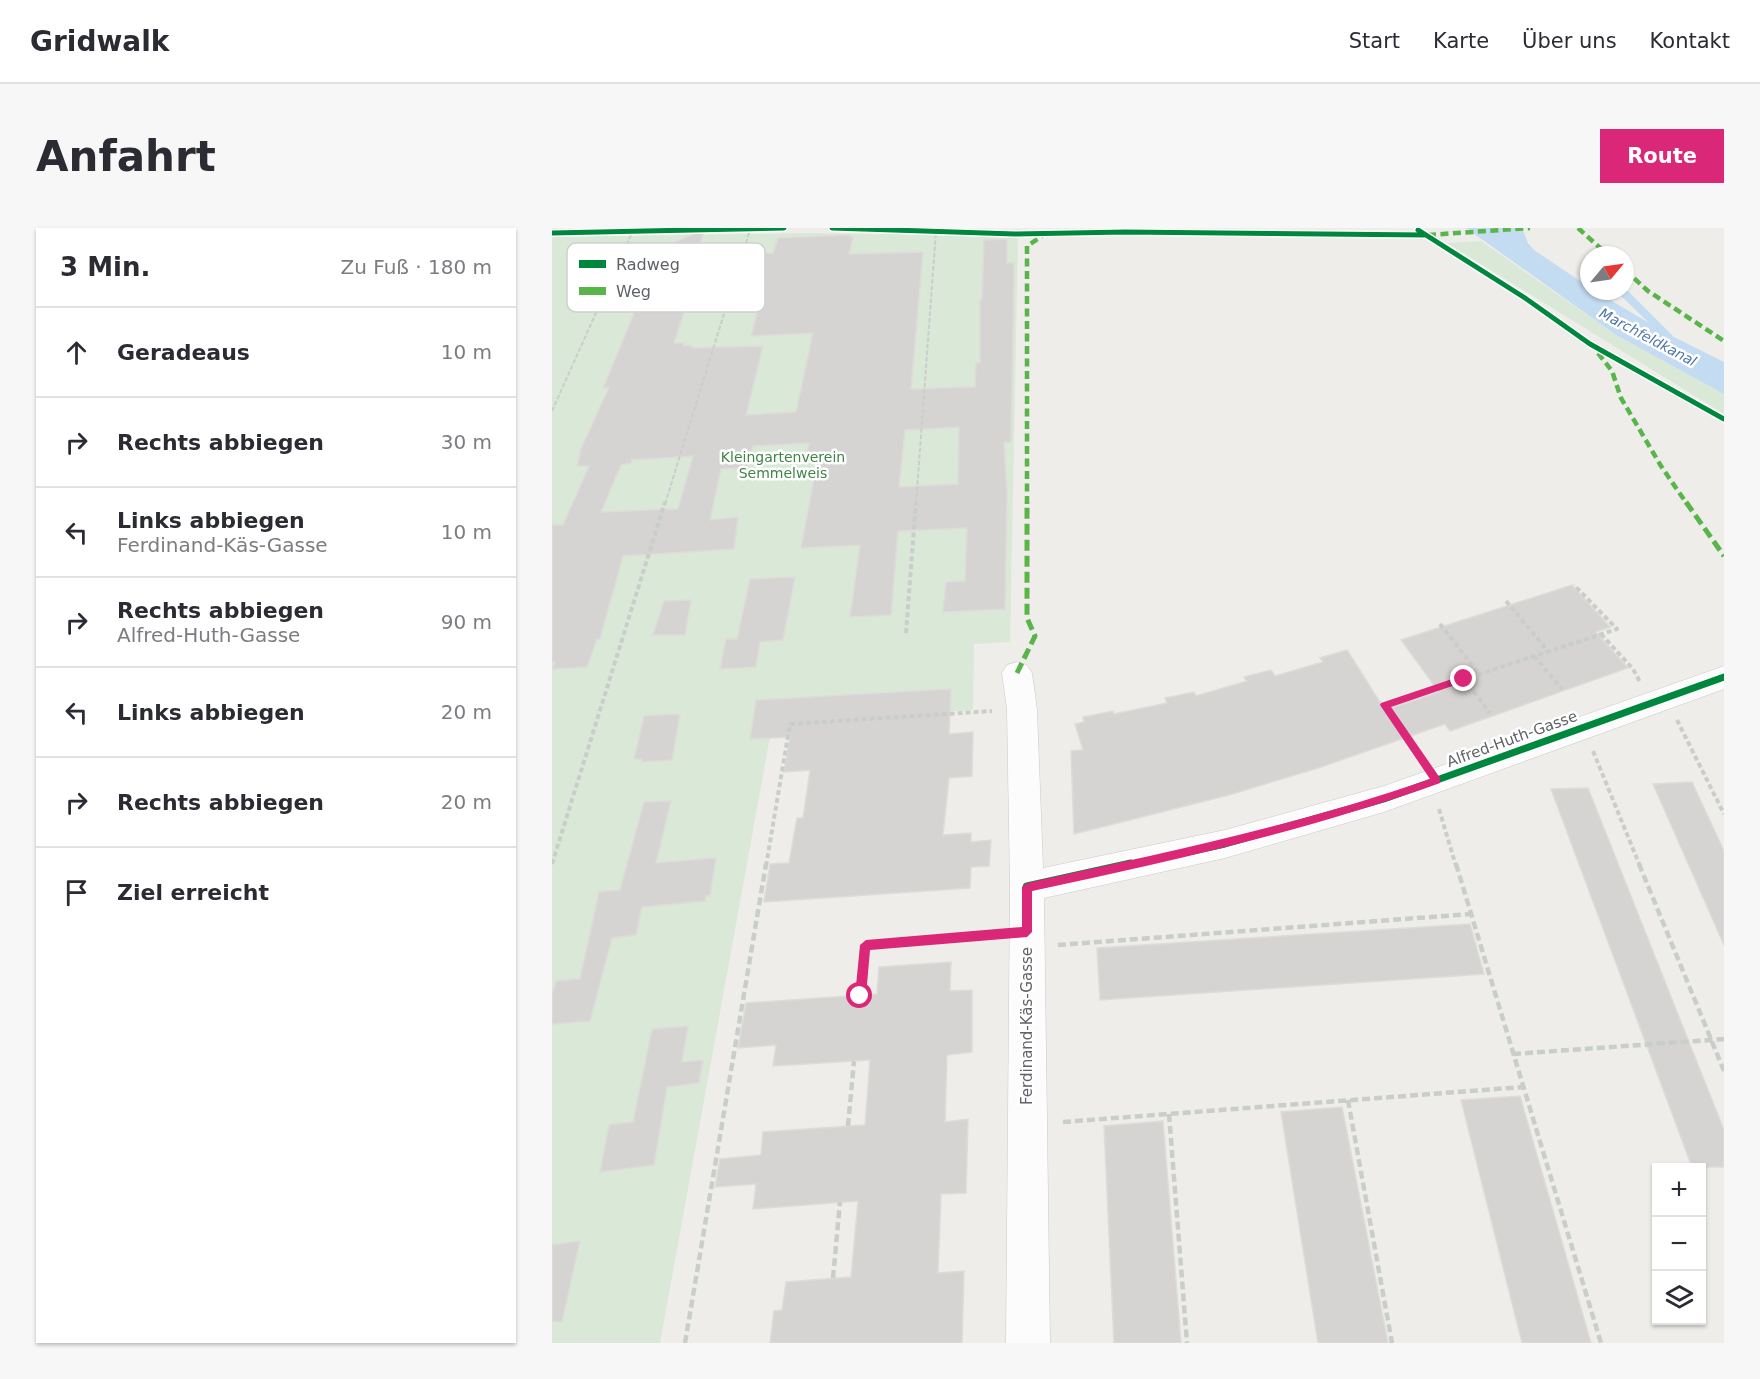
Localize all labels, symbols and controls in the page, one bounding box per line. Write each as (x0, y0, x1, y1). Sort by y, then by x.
text: Gridwalk (30, 25, 169, 58)
text: Start (1349, 29, 1400, 53)
text: Karte (1433, 29, 1489, 53)
text: Über uns (1522, 29, 1617, 53)
text: Kontakt (1650, 29, 1730, 53)
button: Route (1600, 129, 1724, 183)
text: Anfahrt (36, 132, 216, 181)
legend (567, 243, 765, 312)
north arrow (1580, 246, 1634, 300)
text: 3 Min. (60, 252, 150, 282)
text: Zu Fuß · 180 m (340, 255, 492, 279)
text: Radweg (616, 255, 680, 274)
text: Weg (616, 282, 651, 301)
water label: Marchfeldkanal (1597, 305, 1699, 369)
icon: ahead (60, 336, 93, 369)
text: Geradeaus (117, 340, 250, 365)
text: 10 m (441, 340, 492, 364)
icon: right (60, 426, 93, 459)
text: Rechts abbiegen (117, 430, 324, 455)
text: 30 m (441, 430, 492, 454)
park label: Kleingartenverein Semmelweis (721, 449, 845, 481)
text: Links abbiegen (117, 508, 305, 533)
icon: left (60, 516, 93, 549)
text: 10 m (441, 520, 492, 544)
text: Ferdinand-Käs-Gasse (117, 533, 328, 557)
text: Rechts abbiegen (117, 598, 324, 623)
icon: right (60, 606, 93, 639)
text: 90 m (441, 610, 492, 634)
text: Alfred-Huth-Gasse (117, 623, 300, 647)
route end (1450, 665, 1476, 691)
icon: left (60, 696, 93, 729)
text: Links abbiegen (117, 700, 305, 725)
text: 20 m (441, 700, 492, 724)
street label: Alfred-Huth-Gasse (1444, 707, 1580, 771)
icon: right (60, 786, 93, 819)
text: Rechts abbiegen (117, 790, 324, 815)
text: 20 m (441, 790, 492, 814)
icon: arrive (60, 876, 93, 909)
text: Ziel erreicht (117, 880, 269, 905)
street label: Ferdinand-Käs-Gasse (1018, 947, 1036, 1105)
route start (846, 982, 872, 1008)
map controls (1652, 1163, 1706, 1325)
button: + (1652, 1163, 1706, 1217)
button: − (1652, 1217, 1706, 1271)
button: layers (1652, 1271, 1706, 1325)

